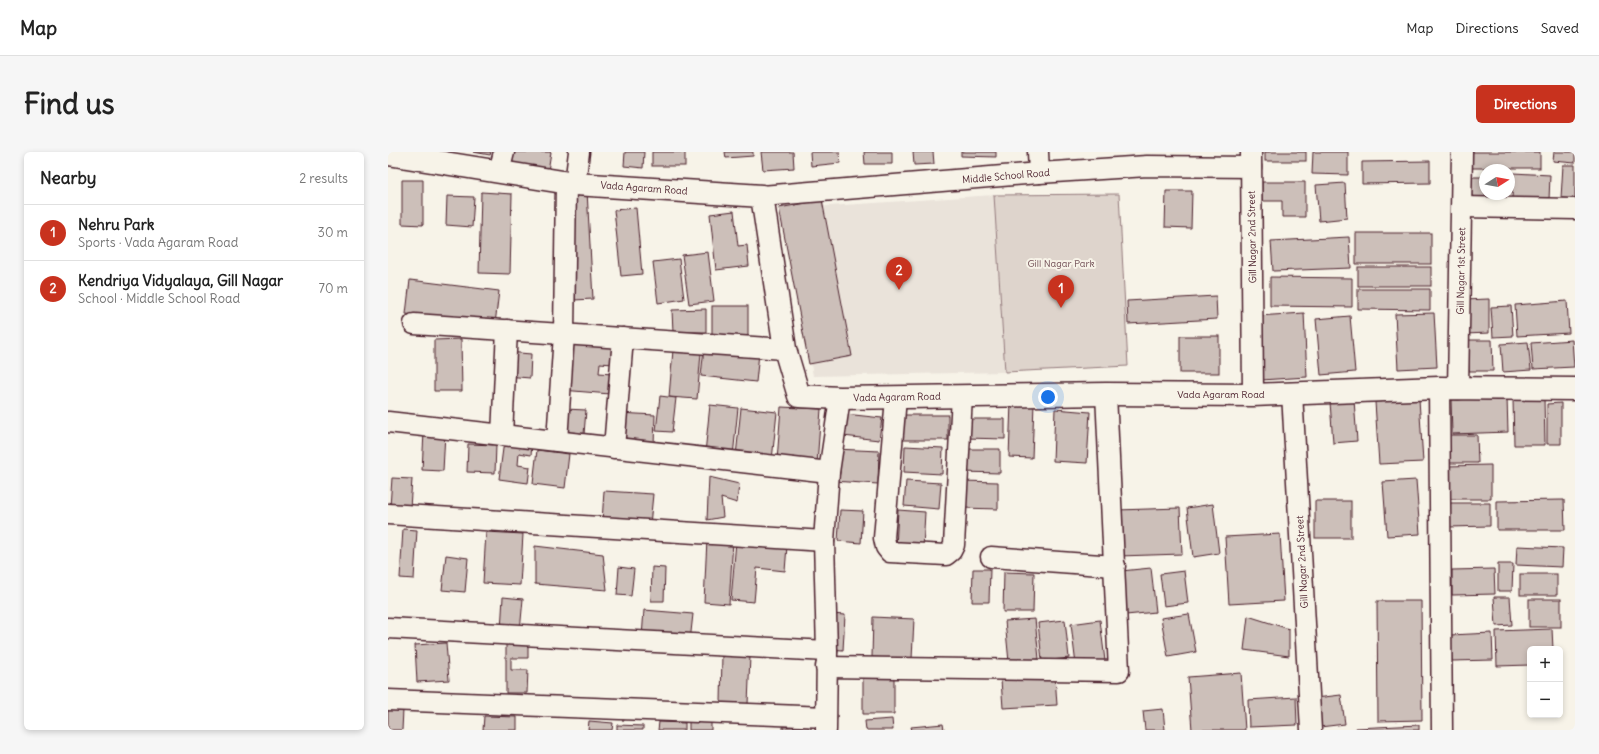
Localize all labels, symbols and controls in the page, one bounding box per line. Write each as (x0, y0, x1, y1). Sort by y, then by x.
text: Map (20, 16, 57, 40)
text: Map (1406, 19, 1433, 37)
text: Directions (1455, 19, 1519, 37)
text: Saved (1541, 19, 1579, 37)
button: Directions (1476, 85, 1575, 123)
text: Find us (24, 86, 115, 122)
north arrow (1479, 164, 1515, 200)
street label: Middle School Road (962, 166, 1050, 186)
text: Nearby (40, 167, 96, 189)
text: 2 results (299, 170, 348, 187)
street label: Vada Agaram Road (600, 178, 688, 198)
street label: Gill Nagar 2nd Street (1245, 190, 1259, 284)
text: Nehru Park (78, 215, 154, 234)
text: 1 (50, 224, 56, 241)
text: 30 m (318, 224, 348, 241)
street label: Gill Nagar 1st Street (1454, 226, 1468, 315)
text: Sports · Vada Agaram Road (78, 234, 238, 251)
pin: 2 (886, 257, 912, 290)
park label: Gill Nagar Park (1027, 257, 1095, 270)
text: Kendriya Vidyalaya, Gill Nagar (78, 271, 283, 290)
pin: 1 (1048, 275, 1074, 308)
text: 2 (49, 280, 57, 297)
text: 70 m (319, 280, 348, 297)
text: School · Middle School Road (78, 290, 240, 307)
your location (1038, 387, 1058, 407)
street label: Vada Agaram Road (1177, 388, 1265, 401)
street label: Vada Agaram Road (853, 390, 941, 404)
street label: Gill Nagar 2nd Street (1293, 515, 1311, 609)
map controls (1527, 646, 1563, 718)
button: + (1527, 646, 1563, 682)
button: − (1527, 682, 1563, 718)

